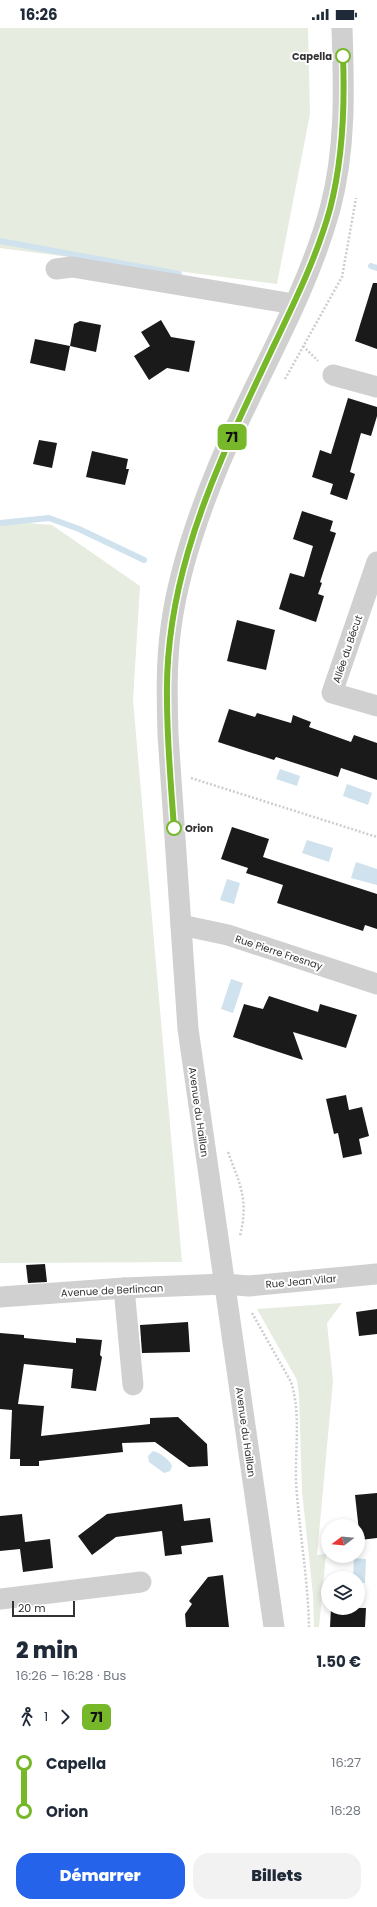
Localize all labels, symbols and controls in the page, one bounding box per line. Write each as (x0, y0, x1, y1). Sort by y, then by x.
text: 16:26 (20, 4, 58, 25)
marker: Capella (335, 48, 351, 64)
place label: Capella (292, 49, 332, 64)
line badge: 71 (214, 424, 250, 450)
text: 71 (226, 427, 238, 447)
street label: Allée du Bécut (329, 613, 366, 685)
marker: Orion (166, 820, 182, 836)
place label: Orion (185, 821, 213, 836)
street label: Rue Pierre Fresnay (233, 931, 325, 974)
street label: Avenue du Haillan (185, 1066, 212, 1158)
street label: Rue Jean Vilar (265, 1271, 337, 1292)
street label: Avenue de Berlincan (60, 1280, 164, 1301)
street label: Avenue du Haillan (232, 1386, 259, 1478)
north arrow (321, 1519, 365, 1563)
map controls (321, 1519, 365, 1615)
button: layers (321, 1571, 365, 1615)
scale bar (12, 1599, 75, 1618)
text: 20 m (18, 1600, 46, 1616)
text: 2 min (16, 1635, 78, 1666)
text: 1.50 € (316, 1651, 361, 1672)
text: 16:26 – 16:28 · Bus (16, 1666, 126, 1685)
icon: walk (16, 1706, 38, 1728)
icon: forward (54, 1706, 76, 1728)
text: 1 (44, 1707, 48, 1726)
text: 71 (90, 1707, 103, 1727)
text: Capella (46, 1753, 106, 1774)
text: 16:27 (331, 1753, 361, 1772)
text: Orion (46, 1801, 88, 1822)
text: 16:28 (330, 1801, 361, 1820)
button: Démarrer (16, 1853, 185, 1899)
button: Billets (193, 1853, 361, 1899)

